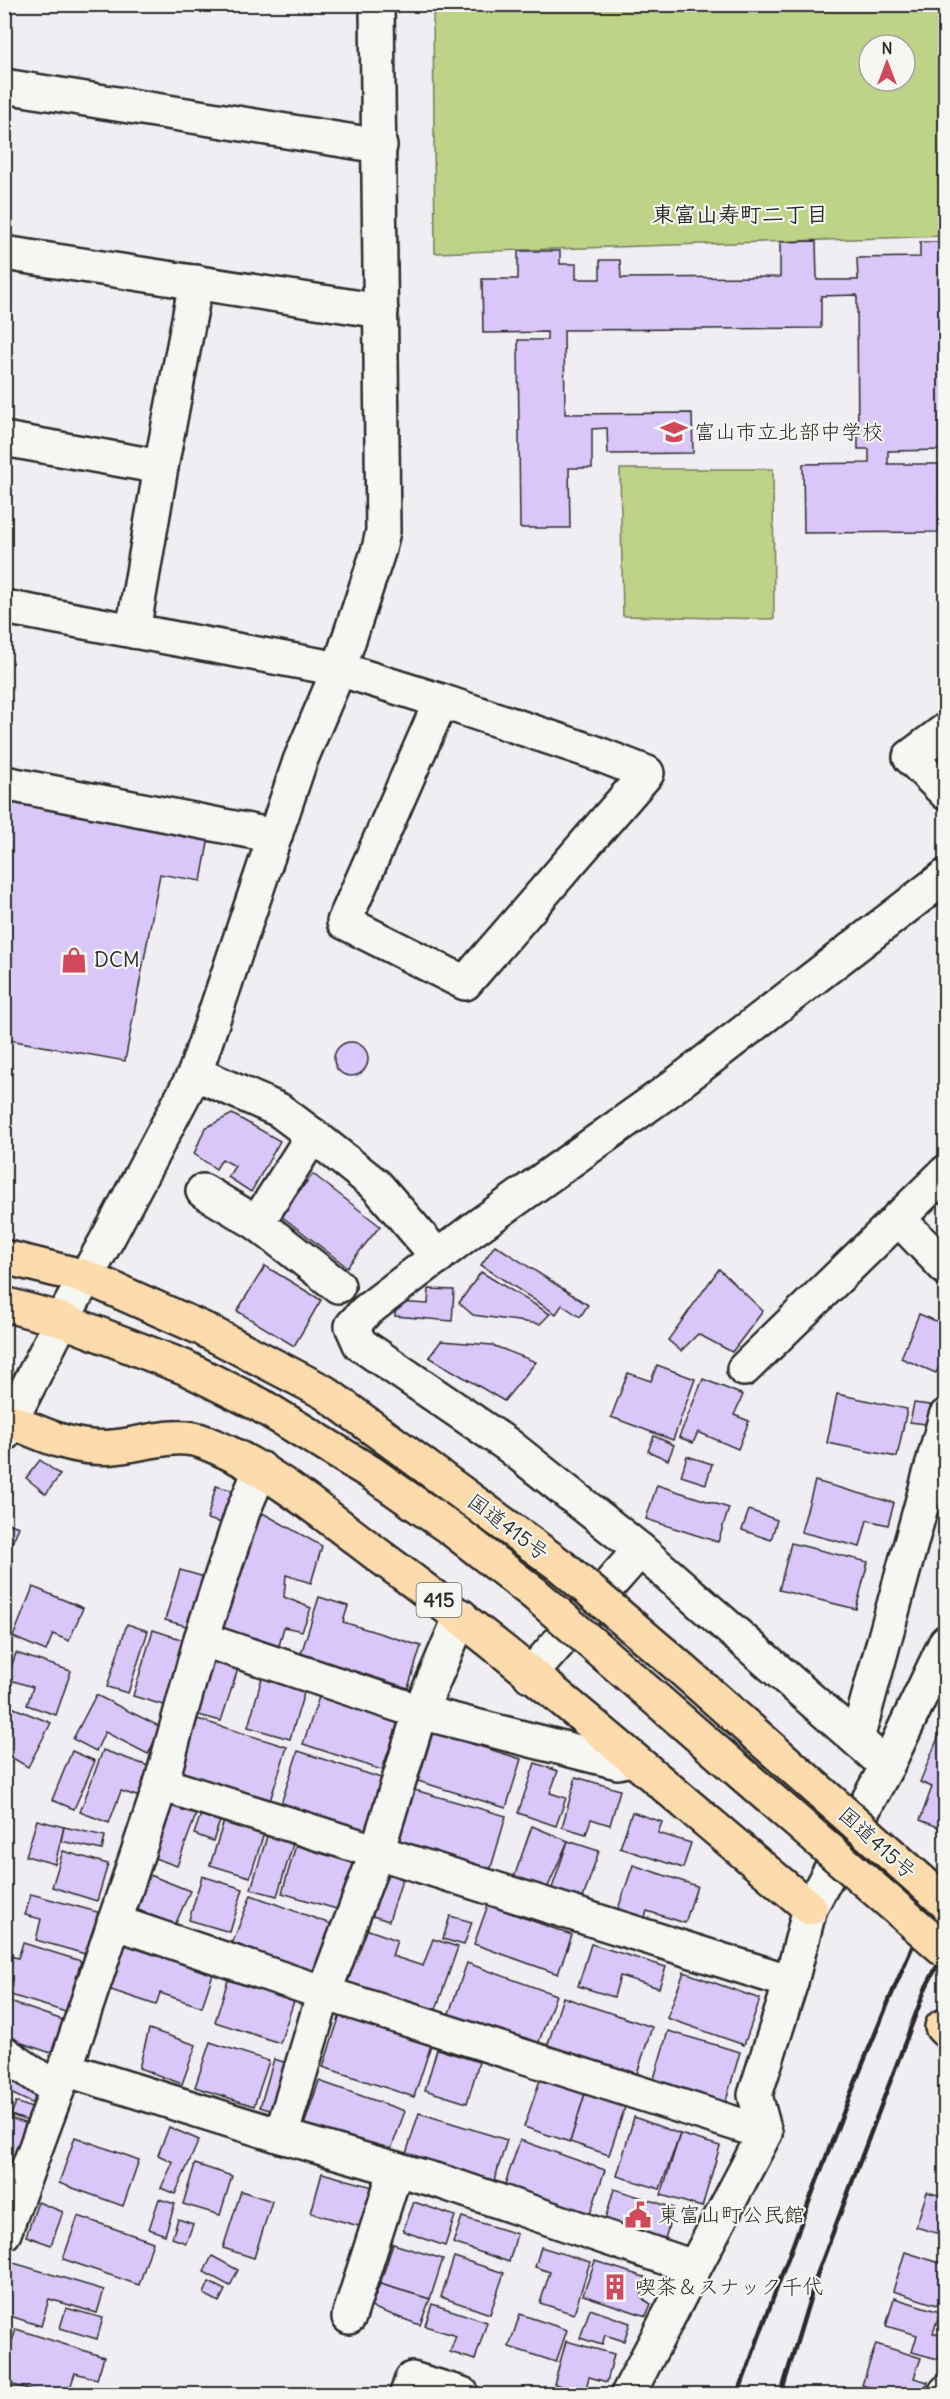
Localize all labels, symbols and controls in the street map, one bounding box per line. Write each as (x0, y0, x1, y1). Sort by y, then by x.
north arrow (857, 33, 917, 93)
text: N (881, 38, 893, 58)
district label: 東富山寿町二丁目 (652, 200, 828, 228)
school or university icon: 富山市立北部中学校 (659, 417, 689, 447)
place label: 富山市立北部中学校 (694, 418, 883, 445)
shop icon: DCM (59, 945, 89, 975)
place label: DCM (94, 946, 140, 973)
street label: 国道415号 (462, 1487, 554, 1566)
road number: 415 (416, 1583, 462, 1617)
street label: 国道415号 (833, 1801, 922, 1885)
public building icon: 東富山町公民館 (623, 2200, 653, 2230)
place label: 東富山町公民館 (658, 2201, 805, 2228)
building icon: 喫茶＆スナック千代 (600, 2272, 630, 2302)
place label: 喫茶＆スナック千代 (635, 2273, 824, 2300)

